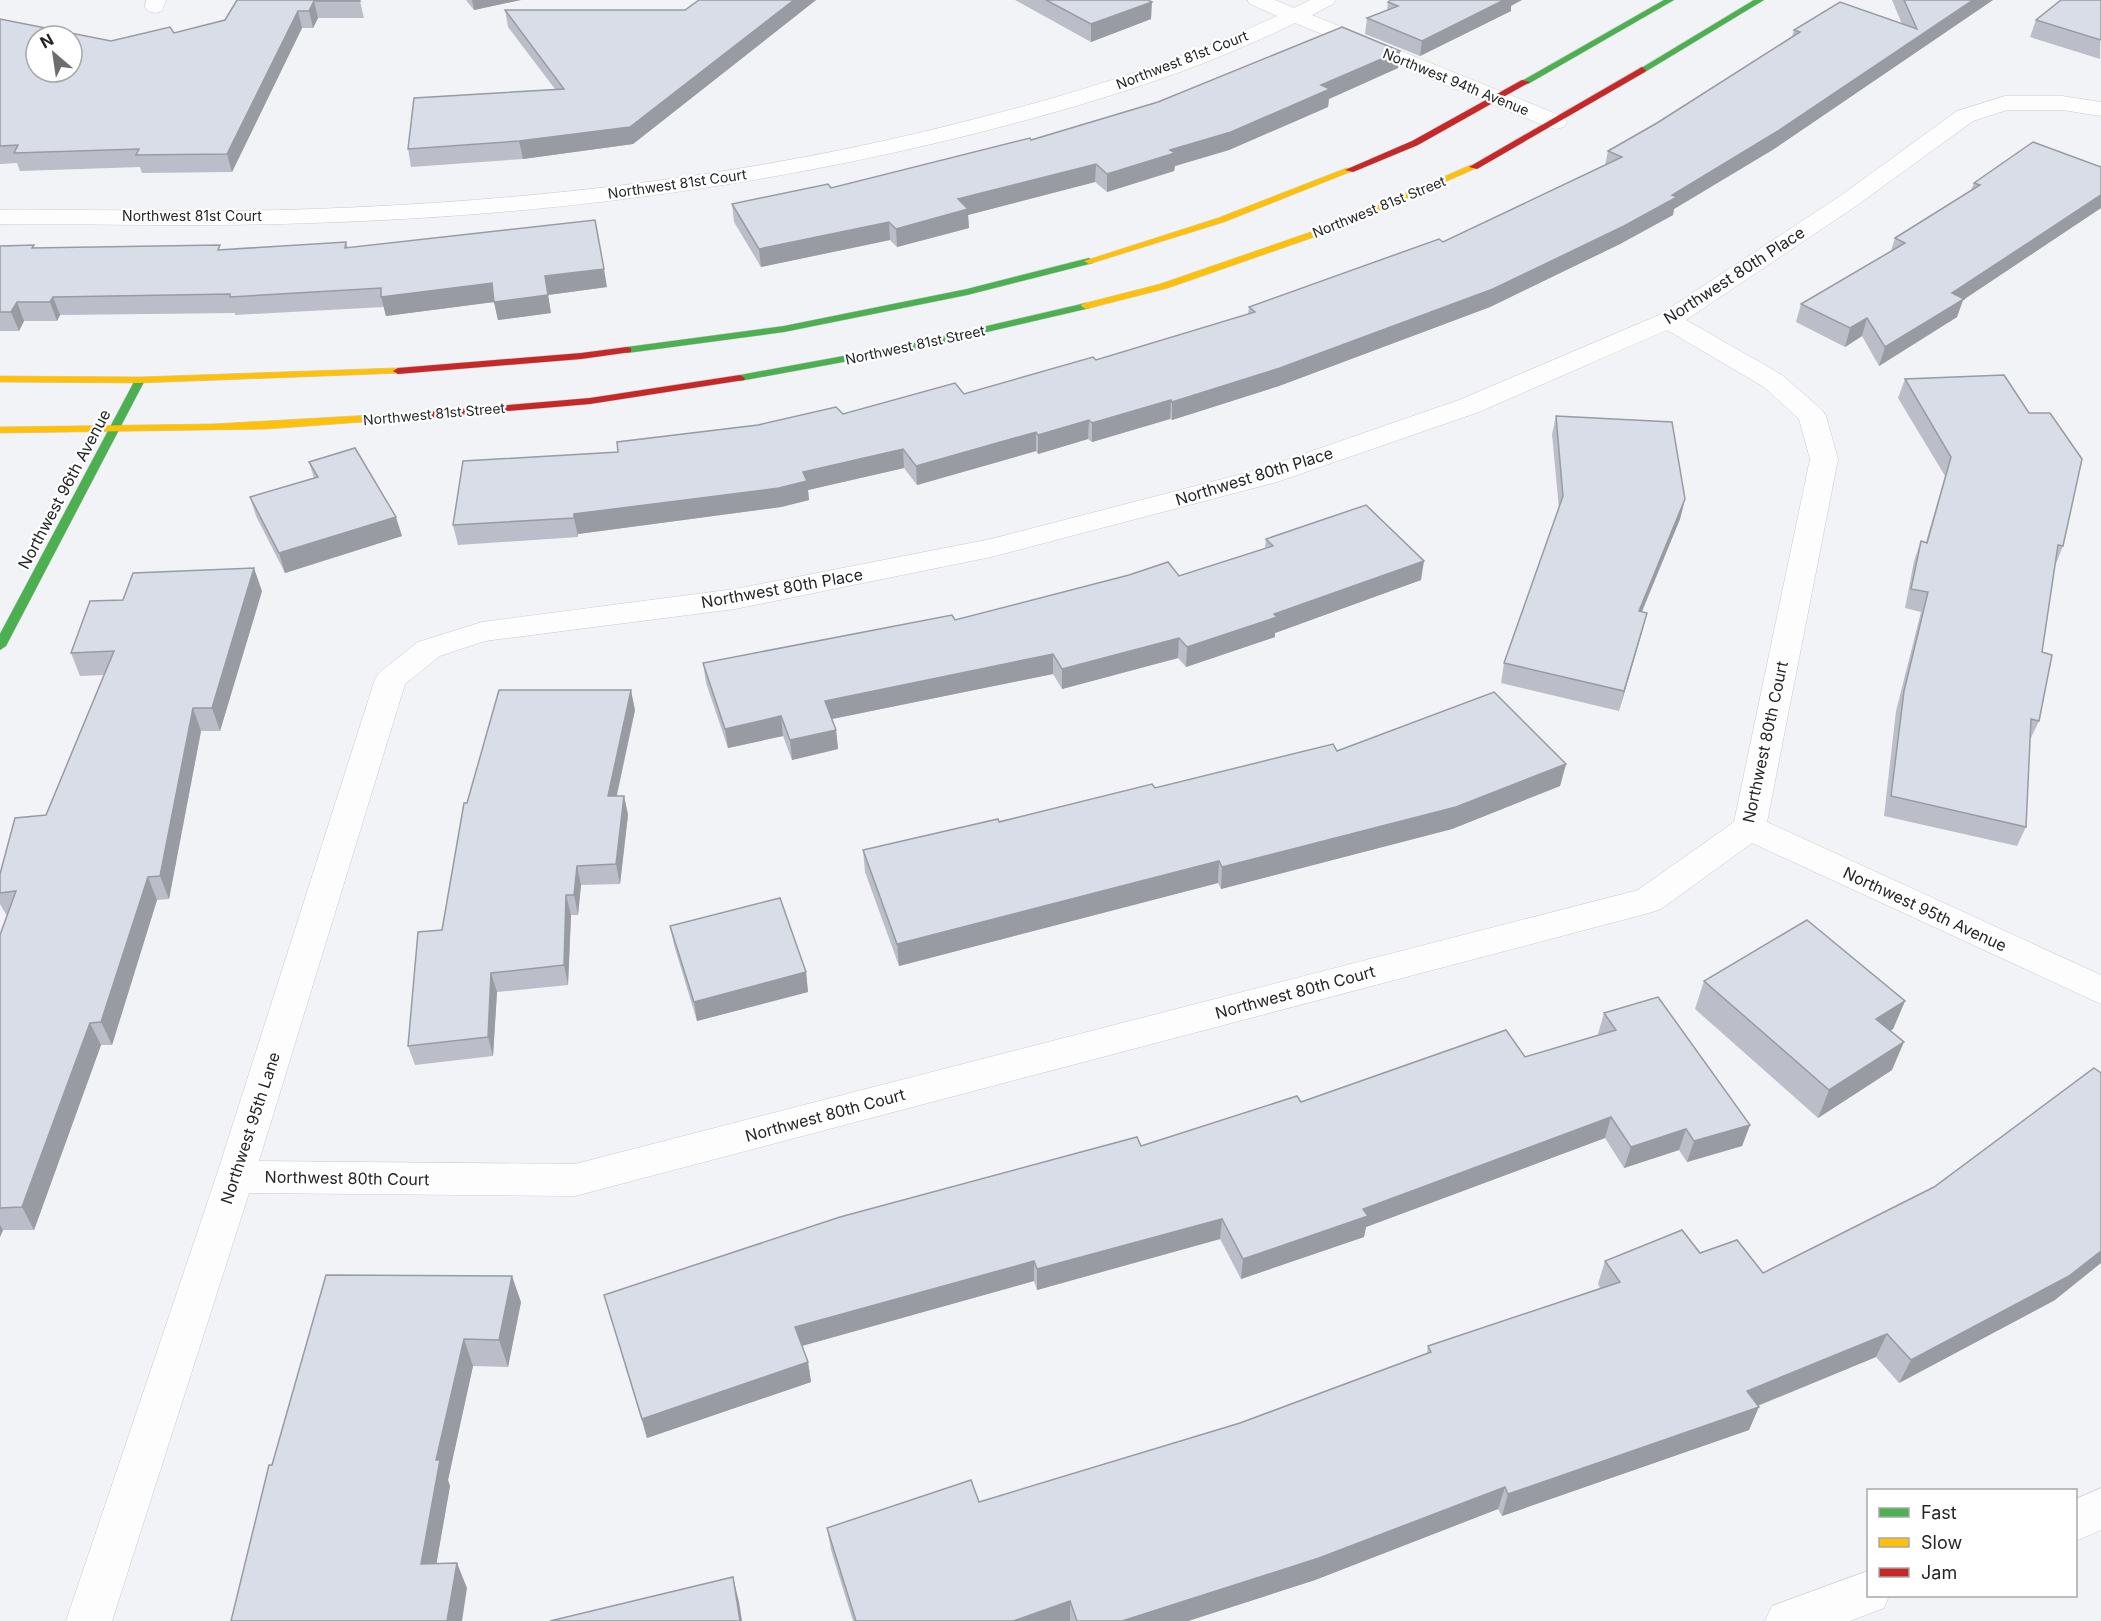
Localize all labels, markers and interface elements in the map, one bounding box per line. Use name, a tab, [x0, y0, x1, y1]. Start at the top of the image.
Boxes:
north arrow	[24, 24, 84, 84]
street label: Northwest 81st Court	[1114, 26, 1251, 93]
text: N	[37, 29, 57, 53]
street label: Northwest 94th Avenue	[1381, 44, 1532, 119]
street label: Northwest 81st Court	[607, 165, 748, 202]
street label: Northwest 81st Street	[1310, 172, 1448, 241]
street label: Northwest 81st Court	[122, 207, 262, 224]
street label: Northwest 80th Place	[1660, 222, 1808, 328]
street label: Northwest 81st Street	[844, 321, 987, 368]
street label: Northwest 81st Street	[362, 399, 506, 428]
street label: Northwest 96th Avenue	[13, 406, 115, 572]
street label: Northwest 80th Place	[1173, 442, 1335, 510]
street label: Northwest 80th Place	[700, 564, 864, 612]
street label: Northwest 80th Court	[1738, 659, 1792, 825]
street label: Northwest 95th Avenue	[1840, 862, 2010, 956]
street label: Northwest 80th Court	[1213, 961, 1377, 1023]
street label: Northwest 95th Lane	[216, 1049, 284, 1207]
street label: Northwest 80th Court	[743, 1084, 907, 1146]
street label: Northwest 80th Court	[265, 1167, 429, 1189]
legend	[1867, 1489, 2077, 1597]
text: Fast	[1921, 1502, 1957, 1523]
text: Slow	[1921, 1532, 1962, 1553]
text: Jam	[1921, 1562, 1957, 1583]

